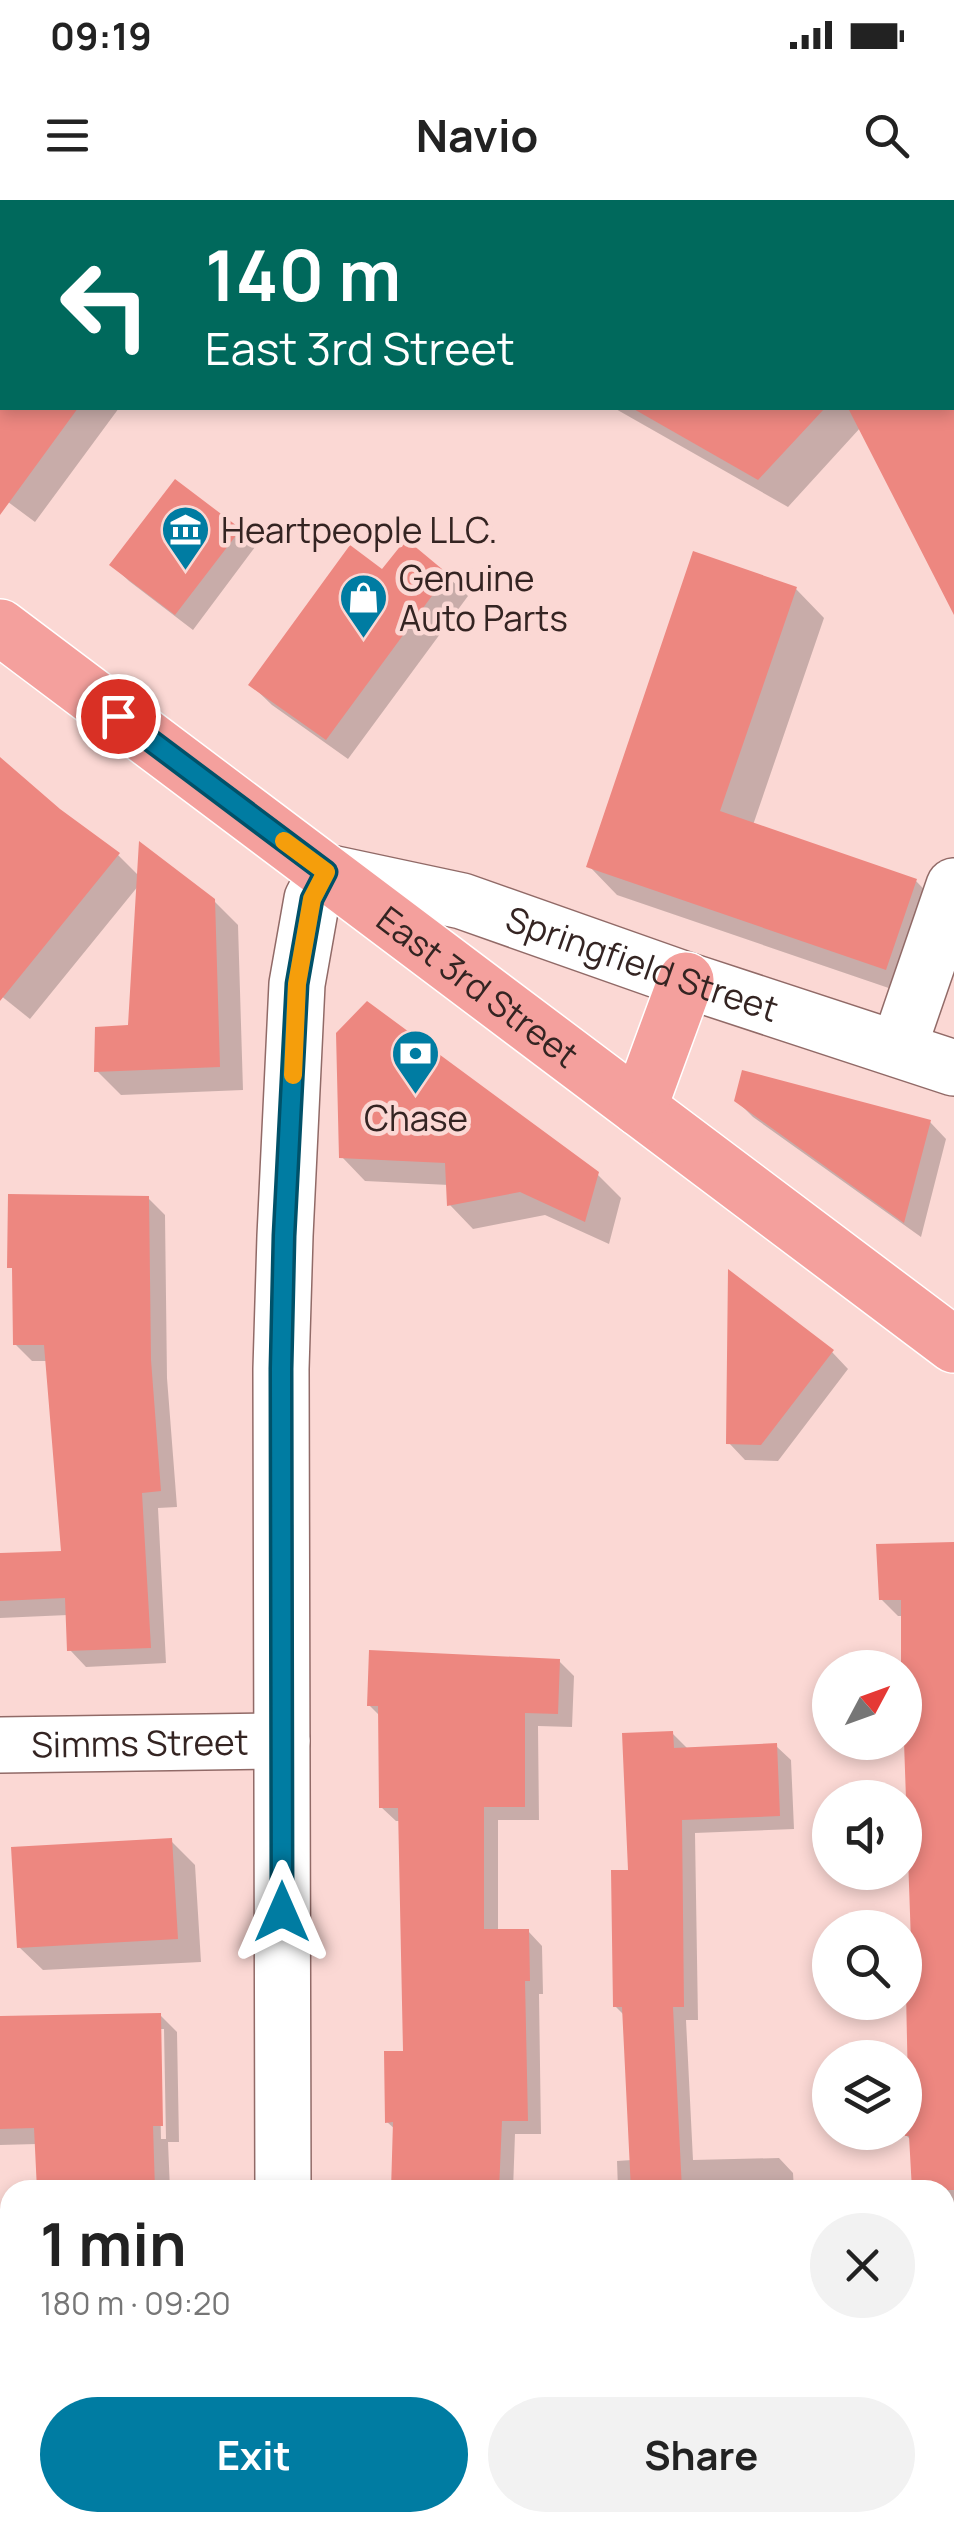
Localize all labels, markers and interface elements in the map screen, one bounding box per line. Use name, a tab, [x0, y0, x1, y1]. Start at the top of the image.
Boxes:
text: 09:19	[50, 9, 152, 61]
text: Navio	[416, 104, 538, 166]
icon: menu	[40, 108, 95, 163]
icon: search	[859, 108, 914, 163]
text: 140 m	[205, 226, 401, 322]
icon: left	[40, 240, 170, 370]
text: East 3rd Street	[205, 317, 515, 379]
museum icon: Heartpeople LLC.	[160, 504, 212, 572]
place label: Heartpeople LLC.	[221, 506, 497, 554]
place label: Genuine Auto Parts	[399, 554, 568, 642]
shop icon: Genuine Auto Parts	[338, 572, 390, 640]
pin	[76, 674, 161, 759]
icon: arrive	[91, 689, 146, 744]
street label: Springfield Street	[500, 894, 785, 1033]
street label: East 3rd Street	[367, 895, 589, 1078]
bank icon: Chase	[390, 1028, 442, 1096]
place label: Chase	[364, 1094, 468, 1142]
north arrow	[812, 1650, 922, 1760]
map controls	[812, 1650, 922, 2150]
street label: Simms Street	[31, 1717, 249, 1769]
button: sound	[812, 1780, 922, 1890]
position arrow	[230, 1860, 334, 1964]
button: search	[812, 1910, 922, 2020]
button: layers	[812, 2040, 922, 2150]
text: 1 min	[40, 2202, 187, 2284]
button: close	[810, 2213, 915, 2318]
text: 180 m · 09:20	[40, 2281, 231, 2325]
button: Exit	[40, 2397, 468, 2512]
button: Share	[488, 2397, 915, 2512]

